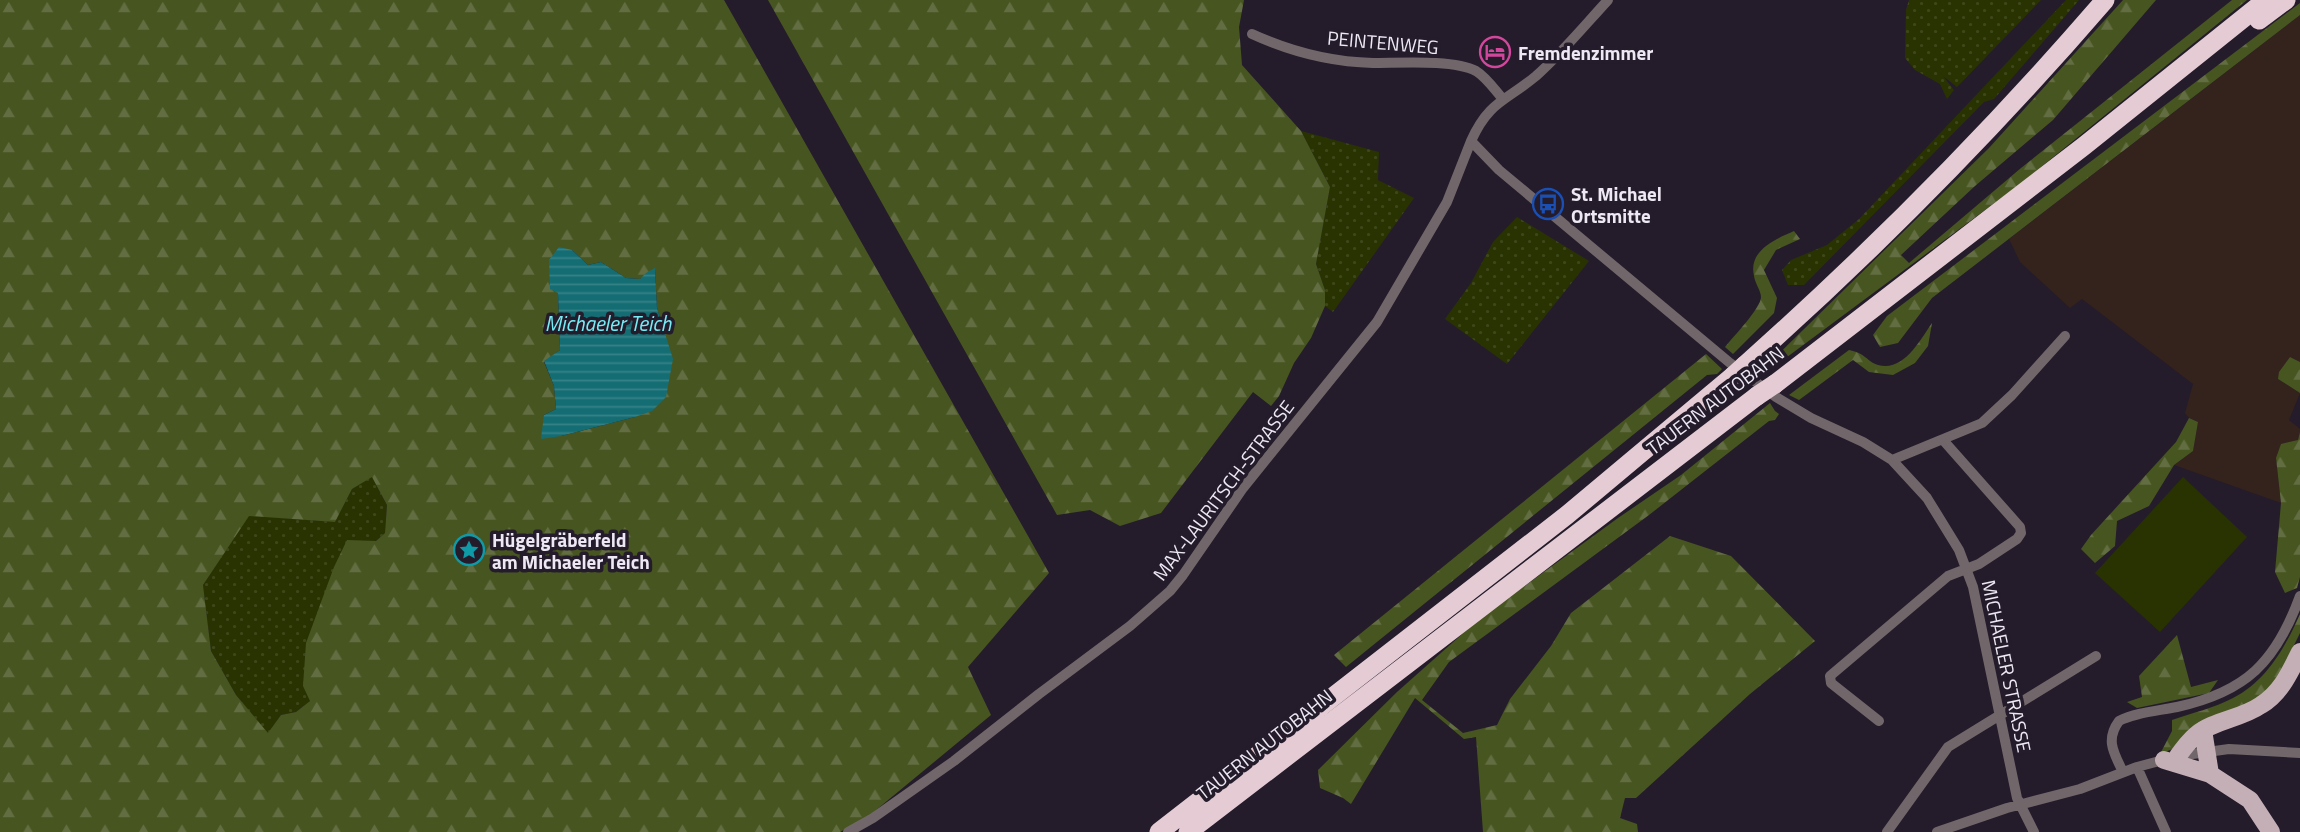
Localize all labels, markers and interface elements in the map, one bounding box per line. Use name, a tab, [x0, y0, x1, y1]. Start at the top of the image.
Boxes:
street label: PEINTENWEG	[1326, 23, 1440, 61]
hotel icon: Fremdenzimmer	[1478, 35, 1512, 69]
place label: Fremdenzimmer	[1518, 38, 1653, 67]
place label: St. Michael Ortsmitte	[1571, 179, 1662, 230]
bus stop icon: St. Michael Ortsmitte	[1531, 187, 1565, 221]
water label: Michaeler Teich	[545, 307, 672, 339]
street label: TAUERN AUTOBAHN	[1640, 339, 1790, 461]
street label: MAX-LAURITSCH-STRASSE	[1145, 393, 1301, 587]
place label: Hügelgräberfeld am Michaeler Teich	[492, 525, 650, 576]
place icon: Hügelgräberfeld am Michaeler Teich	[452, 533, 486, 567]
street label: MICHAELER STRASSE	[1975, 577, 2039, 755]
street label: TAUERN AUTOBAHN	[1190, 682, 1338, 806]

